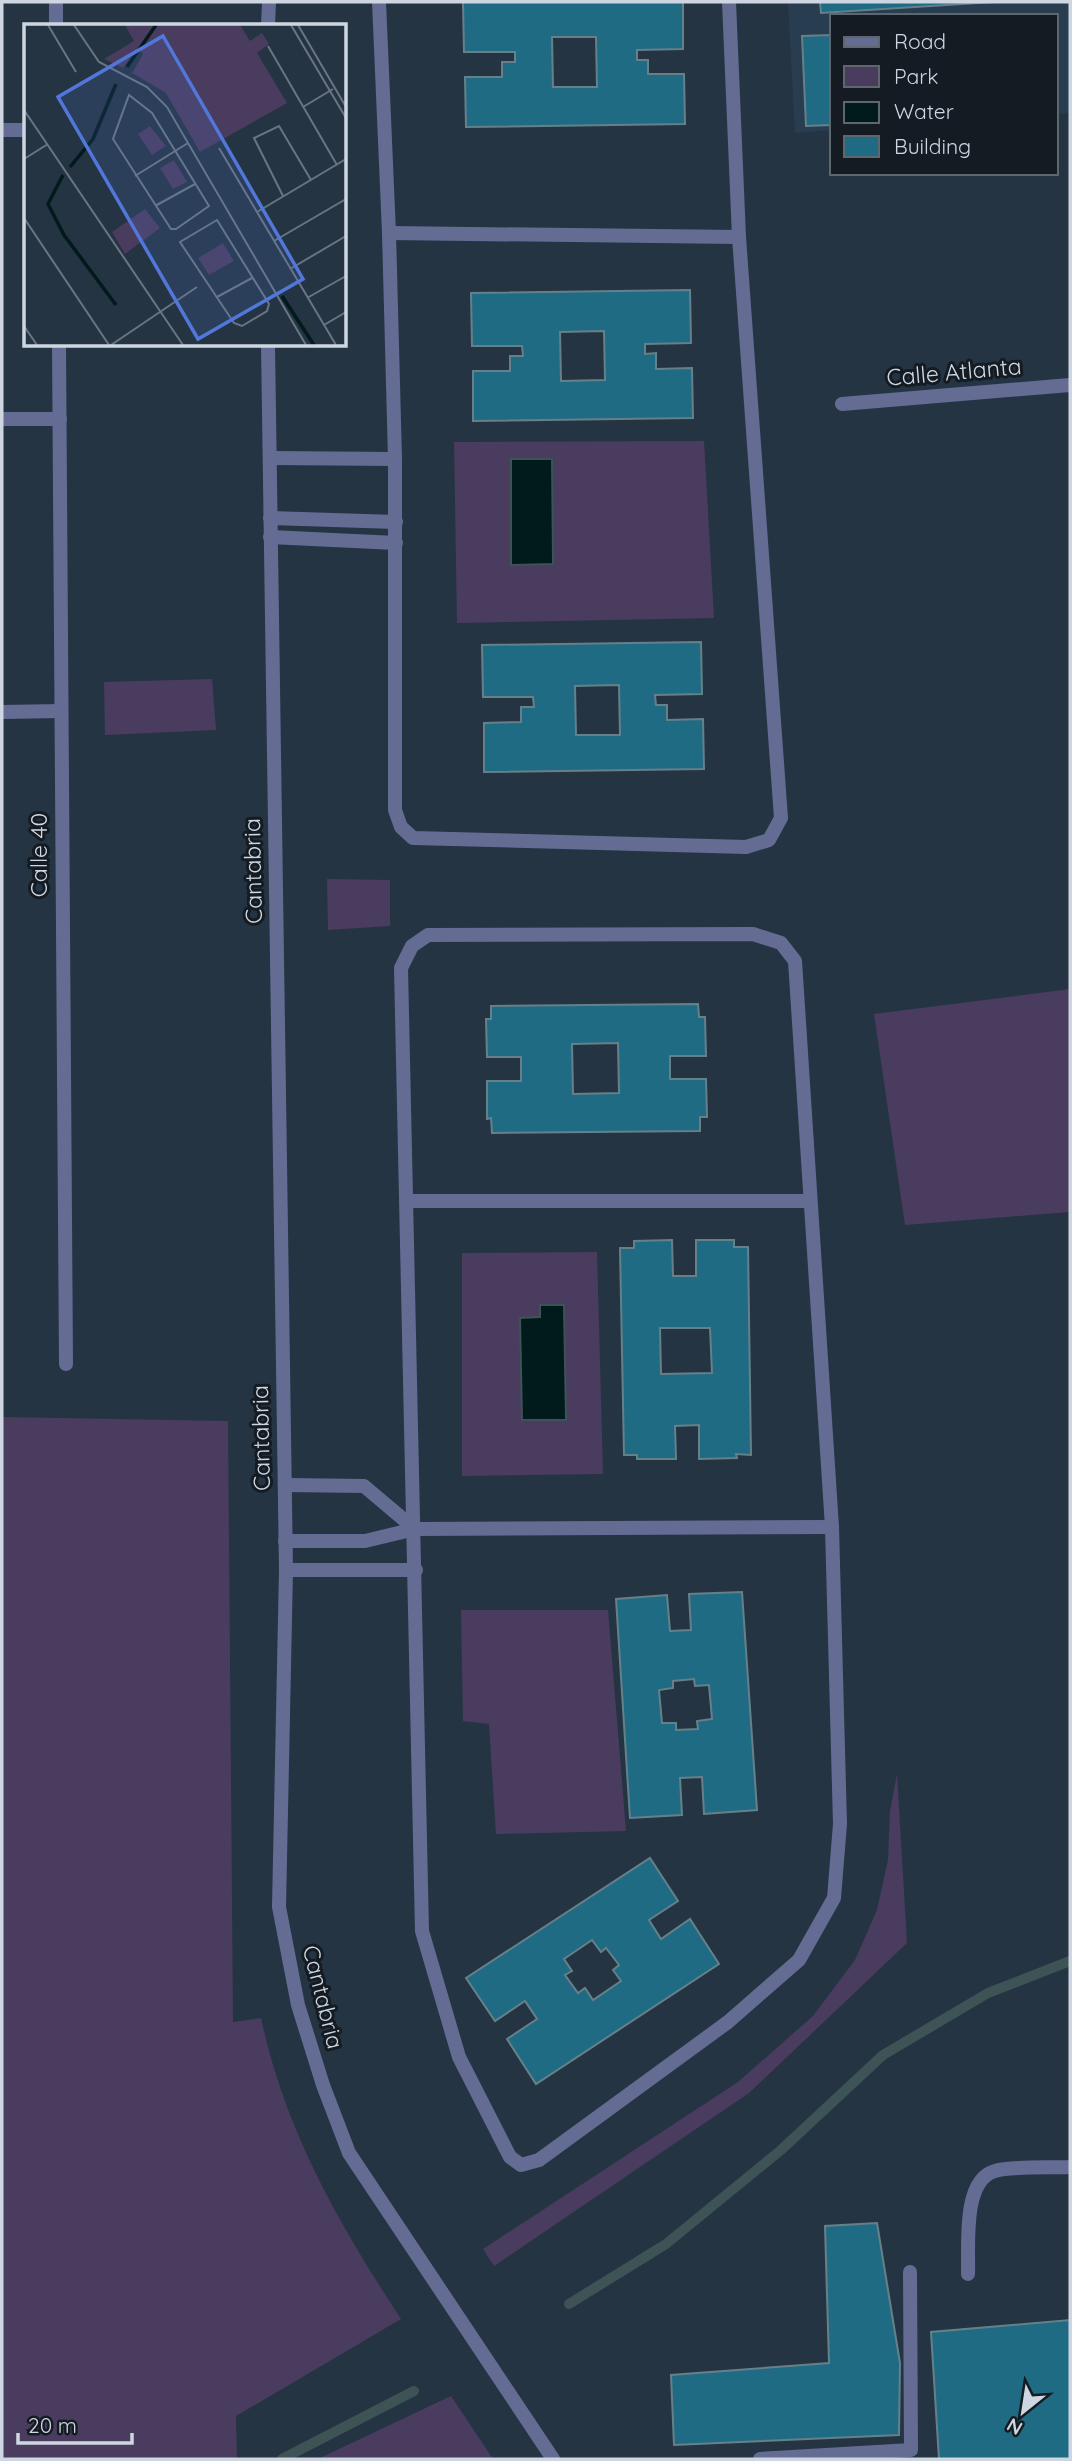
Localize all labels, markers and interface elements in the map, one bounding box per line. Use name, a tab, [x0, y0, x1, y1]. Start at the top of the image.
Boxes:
legend	[830, 14, 1058, 175]
inset map	[24, 24, 346, 346]
text: Road	[894, 28, 946, 54]
text: Park	[894, 63, 938, 89]
text: Water	[894, 98, 954, 124]
text: Building	[894, 133, 971, 159]
street label: Calle Atlanta	[885, 351, 1023, 392]
street label: Calle 40	[24, 813, 53, 897]
street label: Cantabria	[237, 818, 268, 924]
street label: Cantabria	[245, 1385, 276, 1491]
street label: Cantabria	[297, 1942, 350, 2052]
north arrow	[988, 2377, 1058, 2447]
scale bar	[18, 2402, 131, 2446]
text: 20 m	[28, 2412, 77, 2438]
text: N	[1002, 2413, 1027, 2441]

